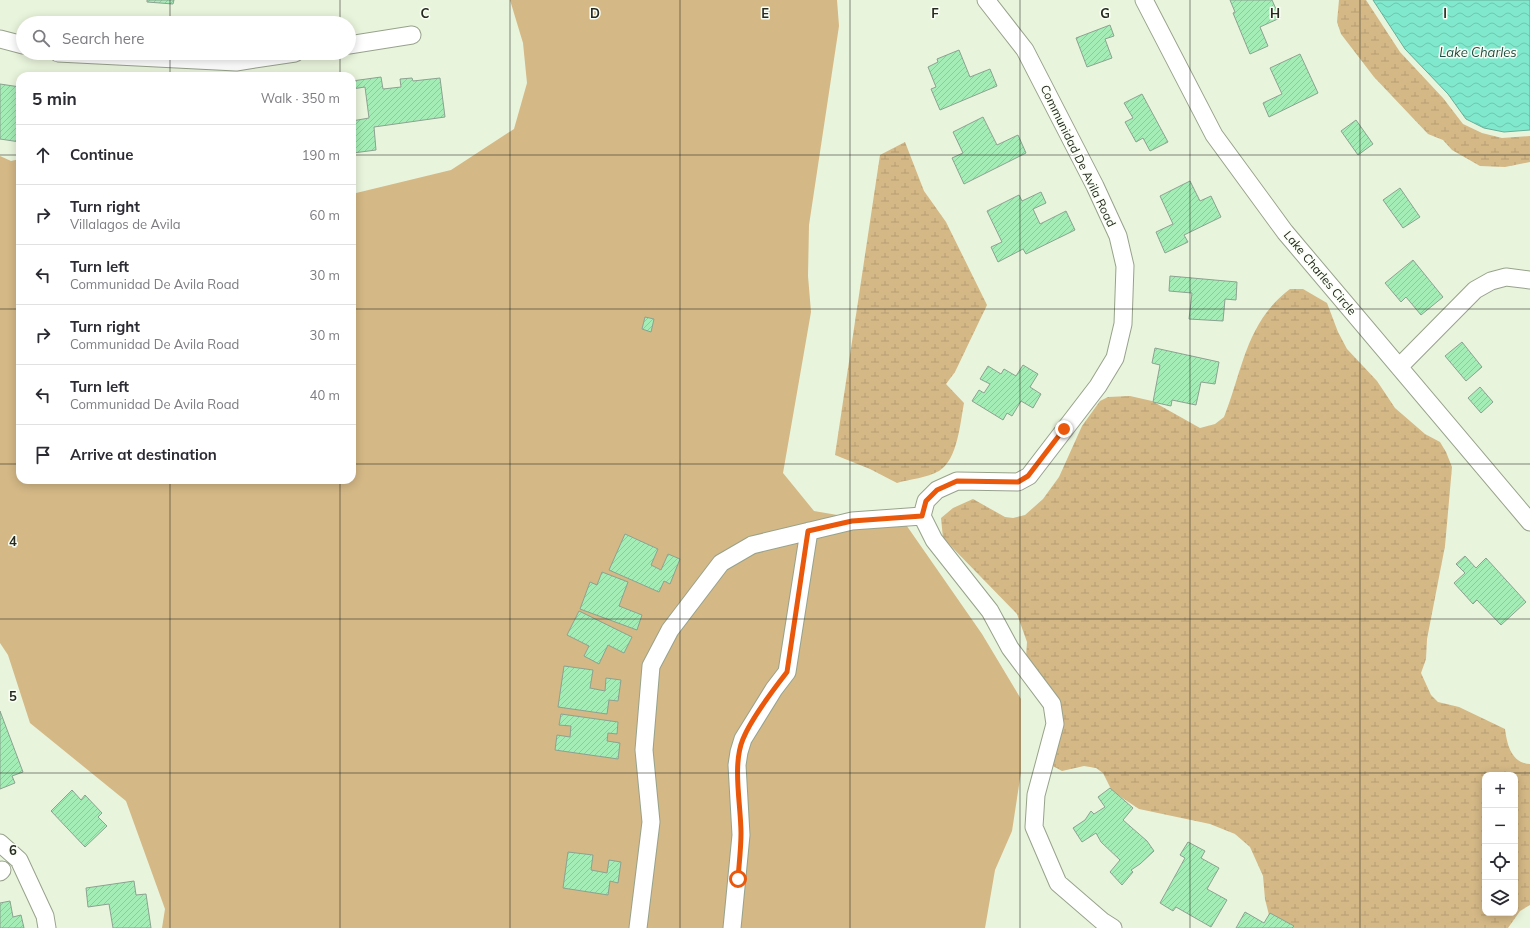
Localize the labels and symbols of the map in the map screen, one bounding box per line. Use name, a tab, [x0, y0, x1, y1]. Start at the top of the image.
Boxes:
text: C	[421, 5, 430, 21]
text: D	[590, 5, 600, 21]
text: E	[761, 5, 769, 21]
text: F	[931, 5, 939, 21]
text: G	[1100, 5, 1110, 21]
text: H	[1270, 5, 1280, 21]
text: I	[1443, 5, 1447, 21]
water label: Lake Charles	[1439, 44, 1517, 60]
street label: Communidad De Avila Road	[1037, 82, 1119, 229]
street label: Lake Charles Circle	[1281, 227, 1360, 318]
route end	[1055, 420, 1073, 438]
text: 4	[9, 533, 17, 549]
text: 5	[9, 688, 17, 704]
text: 6	[9, 842, 17, 858]
route start	[729, 870, 747, 888]

